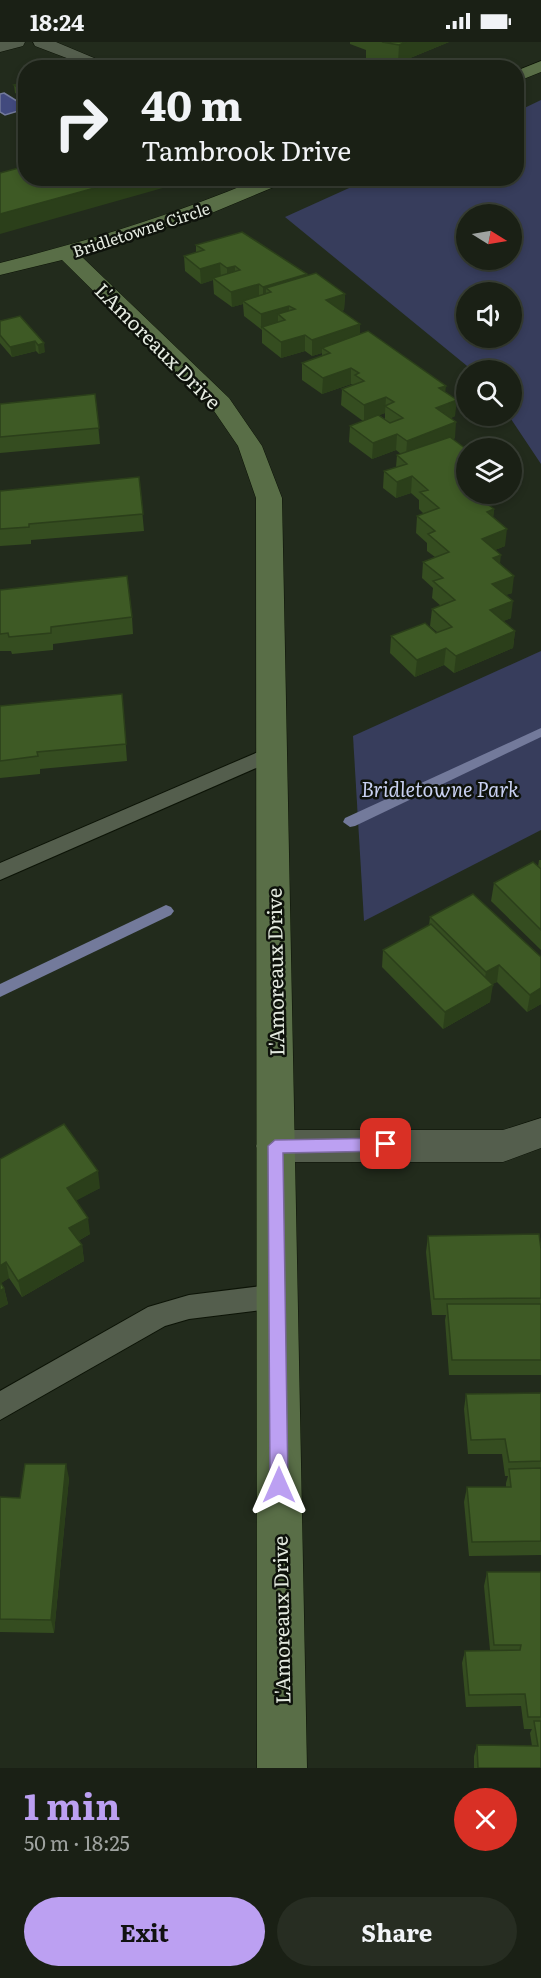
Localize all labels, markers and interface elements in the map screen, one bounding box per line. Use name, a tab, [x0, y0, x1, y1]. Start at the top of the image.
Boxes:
text: 18:24	[30, 5, 84, 38]
text: 40 m	[141, 72, 242, 134]
icon: right	[42, 84, 120, 162]
text: Tambrook Drive	[141, 129, 351, 169]
street label: Bridletowne Circle	[69, 195, 213, 263]
north arrow	[456, 204, 522, 270]
map controls	[456, 204, 522, 504]
street label: L'Amoreaux Drive	[89, 275, 229, 415]
button: sound	[456, 282, 522, 348]
button: search	[456, 360, 522, 426]
button: layers	[456, 438, 522, 504]
park label: Bridletowne Park	[361, 773, 519, 803]
street label: L'Amoreaux Drive	[258, 888, 290, 1056]
pin	[360, 1118, 411, 1169]
icon: arrive	[369, 1127, 402, 1160]
position arrow	[247, 1453, 311, 1517]
street label: L'Amoreaux Drive	[264, 1536, 296, 1704]
text: 1 min	[24, 1778, 120, 1831]
button: close	[454, 1788, 517, 1851]
text: 50 m · 18:25	[24, 1827, 130, 1857]
button: Exit	[24, 1897, 265, 1966]
button: Share	[277, 1897, 517, 1966]

